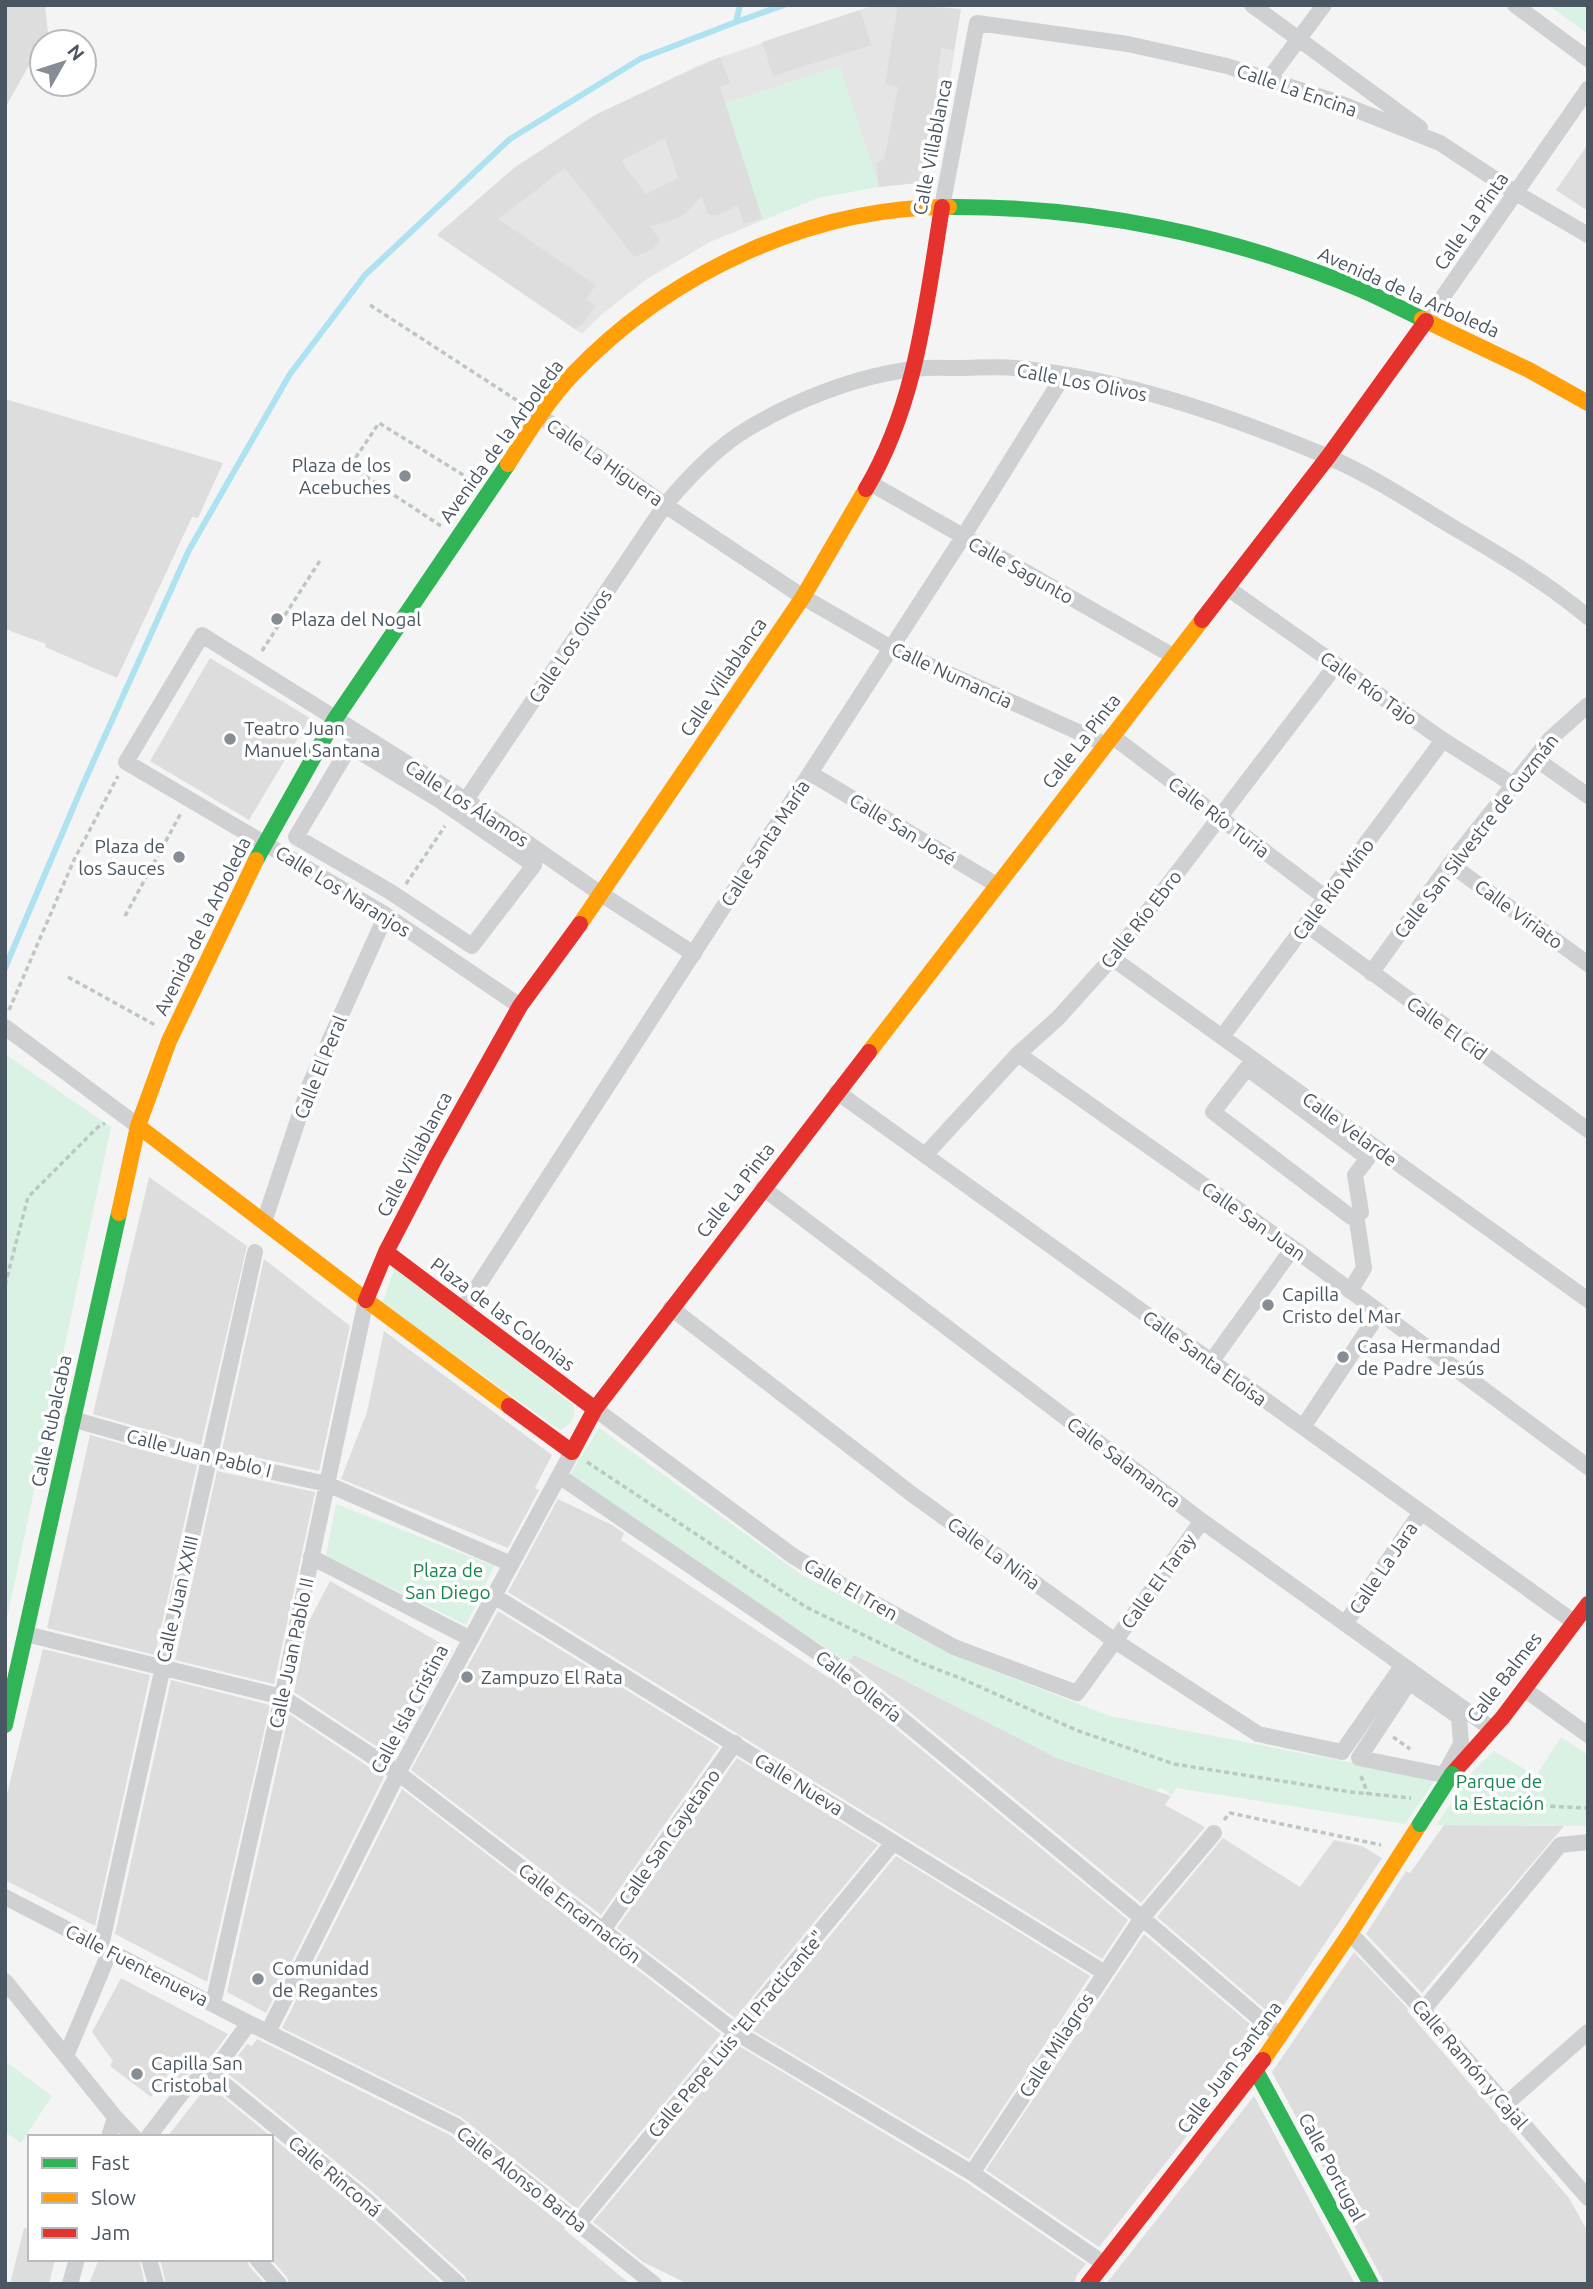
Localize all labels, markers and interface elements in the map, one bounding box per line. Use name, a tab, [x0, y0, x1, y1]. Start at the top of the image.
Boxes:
north arrow	[28, 28, 98, 98]
text: N	[63, 40, 89, 65]
street label: Calle La Encina	[1234, 59, 1360, 121]
street label: Calle Villablanca	[908, 77, 956, 217]
street label: Calle La Pinta	[1429, 168, 1513, 274]
street label: Avenida de la Arboleda	[1315, 242, 1503, 342]
street label: Avenida de la Arboleda	[435, 355, 567, 527]
street label: Calle Los Olivos	[1015, 359, 1149, 405]
street label: Calle La Higuera	[543, 414, 667, 510]
place label: Plaza de los Acebuches	[292, 454, 391, 498]
marker: Plaza de los Acebuches	[397, 468, 413, 484]
street label: Calle Sagunto	[964, 532, 1078, 608]
street label: Calle Los Olivos	[524, 585, 616, 707]
place label: Plaza del Nogal	[291, 608, 421, 630]
marker: Plaza del Nogal	[269, 611, 285, 627]
street label: Calle Villablanca	[675, 613, 771, 741]
street label: Calle Numancia	[888, 637, 1016, 713]
street label: Calle Río Tajo	[1316, 646, 1422, 730]
street label: Calle La Pinta	[1037, 689, 1125, 793]
place label: Teatro Juan Manuel Santana	[244, 717, 380, 761]
street label: Calle San Silvestre de Guzmán	[1389, 729, 1563, 943]
marker: Teatro Juan Manuel Santana	[222, 731, 238, 747]
street label: Calle Los Álamos	[401, 755, 533, 851]
street label: Calle Río Turia	[1164, 772, 1274, 862]
street label: Calle Santa María	[716, 776, 814, 910]
street label: Calle San José	[846, 789, 960, 869]
street label: Avenida de la Arboleda	[149, 833, 255, 1019]
street label: Calle Río Miño	[1288, 834, 1378, 944]
place label: Plaza de los Sauces	[78, 835, 165, 879]
street label: Calle Los Naranjos	[272, 841, 414, 941]
marker: Plaza de los Sauces	[171, 849, 187, 865]
street label: Calle Río Ebro	[1096, 866, 1186, 972]
street label: Calle Viriato	[1471, 875, 1567, 953]
street label: Calle El Cid	[1403, 992, 1491, 1064]
street label: Calle El Peral	[289, 1012, 351, 1122]
street label: Calle Velarde	[1298, 1087, 1402, 1171]
street label: Calle Villablanca	[372, 1088, 456, 1220]
street label: Calle La Pinta	[691, 1138, 779, 1242]
street label: Calle San Juan	[1198, 1177, 1310, 1265]
street label: Plaza de las Colonias	[427, 1253, 579, 1375]
place label: Capilla Cristo del Mar	[1282, 1283, 1401, 1327]
marker: Capilla Cristo del Mar	[1260, 1297, 1276, 1313]
street label: Calle Santa Eloisa	[1139, 1306, 1271, 1410]
place label: Casa Hermandad de Padre Jesús	[1357, 1335, 1501, 1379]
marker: Casa Hermandad de Padre Jesús	[1335, 1349, 1351, 1365]
street label: Calle Rubalcaba	[26, 1353, 76, 1489]
street label: Calle Salamanca	[1063, 1412, 1185, 1512]
street label: Calle Juan Pablo I	[124, 1424, 274, 1482]
street label: Calle La Niña	[944, 1512, 1044, 1594]
street label: Calle La Jara	[1344, 1518, 1422, 1618]
street label: Calle El Taray	[1116, 1529, 1200, 1633]
street label: Calle Juan XXIII	[152, 1533, 202, 1665]
street label: Calle El Tren	[800, 1553, 902, 1625]
park label: Plaza de San Diego	[405, 1559, 491, 1603]
street label: Calle Juan Pablo II	[264, 1576, 318, 1730]
street label: Calle Balmes	[1462, 1628, 1546, 1726]
street label: Calle Isla Cristina	[366, 1641, 452, 1777]
street label: Calle Ollería	[812, 1646, 906, 1726]
place label: Zampuzo El Rata	[481, 1666, 623, 1688]
marker: Zampuzo El Rata	[459, 1669, 475, 1685]
street label: Calle Nueva	[751, 1748, 847, 1820]
street label: Calle San Cayetano	[614, 1765, 724, 1909]
park label: Parque de la Estación	[1454, 1770, 1544, 1814]
street label: Calle Encarnación	[514, 1858, 646, 1968]
street label: Calle Fuentenueva	[62, 1920, 212, 2010]
street label: Calle Pepe Luis "El Practicante"	[643, 1926, 829, 2142]
place label: Comunidad de Regantes	[272, 1957, 378, 2001]
marker: Comunidad de Regantes	[250, 1971, 266, 1987]
street label: Calle Milagros	[1014, 1989, 1098, 2101]
street label: Calle Ramón y Cajal	[1408, 1995, 1532, 2133]
street label: Calle Juan Santana	[1172, 1997, 1286, 2137]
place label: Capilla San Cristobal	[151, 2052, 243, 2096]
marker: Capilla San Cristobal	[129, 2066, 145, 2082]
street label: Calle Portugal	[1294, 2109, 1370, 2225]
street label: Calle Alonso Barba	[453, 2121, 591, 2237]
street label: Calle Rinconá	[284, 2131, 386, 2221]
legend	[28, 2135, 273, 2261]
text: Fast	[91, 2150, 129, 2174]
text: Slow	[91, 2185, 136, 2209]
text: Jam	[91, 2220, 130, 2244]

